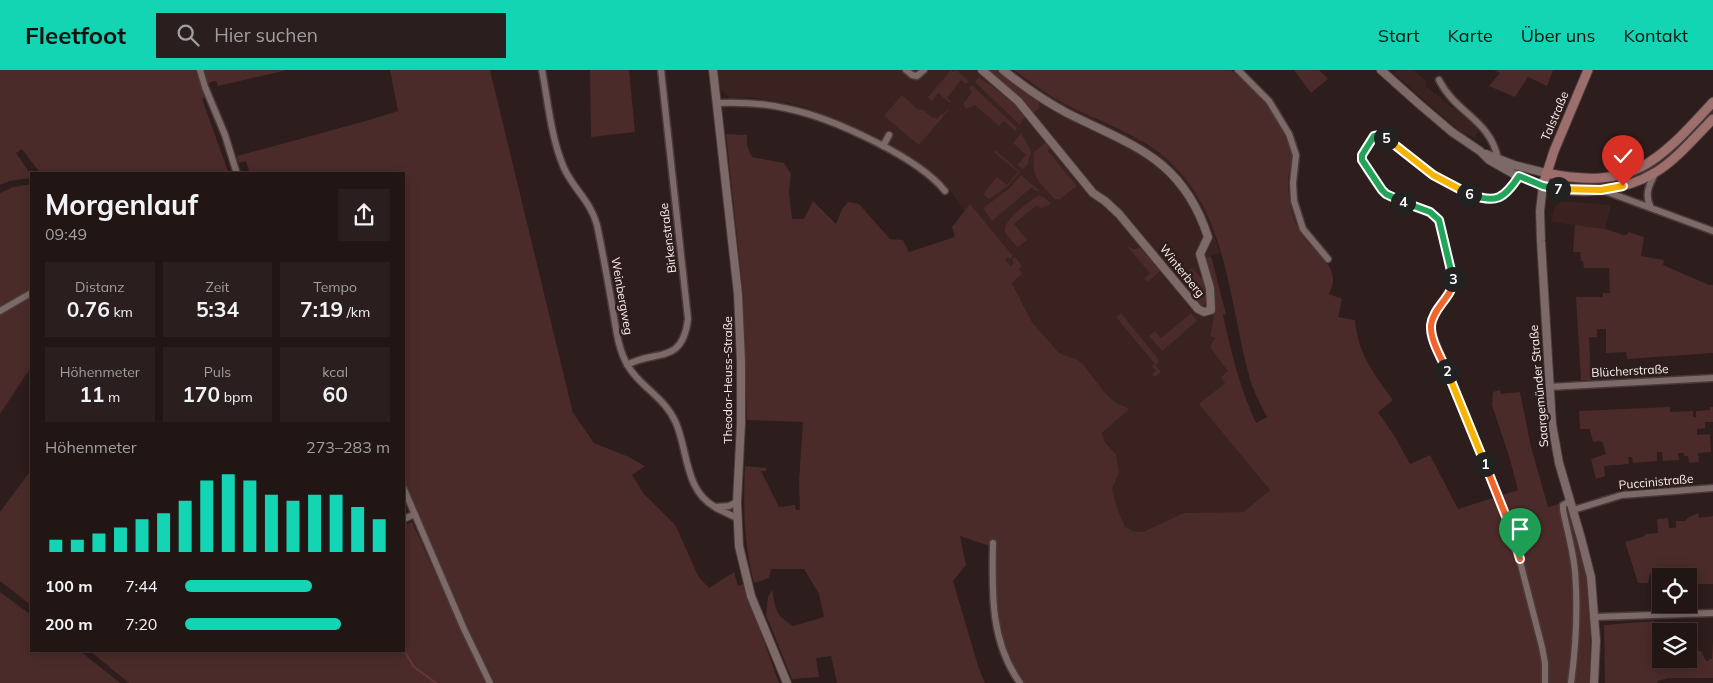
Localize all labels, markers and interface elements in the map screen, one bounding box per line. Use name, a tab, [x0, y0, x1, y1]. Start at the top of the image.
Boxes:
search box	[156, 13, 506, 58]
text: Fleetfoot	[25, 20, 126, 50]
icon: search	[174, 21, 202, 49]
text: Hier suchen	[214, 23, 318, 47]
text: Start	[1378, 24, 1419, 47]
text: Karte	[1447, 24, 1493, 47]
text: Über uns	[1521, 24, 1596, 47]
text: Kontakt	[1624, 24, 1688, 47]
street label: Talstraße	[1537, 89, 1572, 143]
pin: 5	[1374, 126, 1398, 150]
text: 5	[1382, 129, 1391, 147]
pin	[1602, 135, 1644, 186]
icon: check	[1609, 142, 1637, 170]
pin: 7	[1546, 176, 1570, 202]
text: 7	[1554, 180, 1563, 198]
pin: 6	[1456, 182, 1482, 206]
text: 6	[1465, 185, 1474, 203]
text: Morgenlauf	[45, 187, 198, 222]
button: share	[338, 189, 390, 241]
pin: 4	[1390, 190, 1416, 214]
text: 4	[1399, 193, 1408, 211]
street label: Birkenstraße	[656, 202, 679, 274]
text: 09:49	[45, 224, 87, 244]
street label: Winterberg	[1157, 241, 1208, 300]
street label: Weinbergweg	[608, 256, 637, 336]
pin: 3	[1440, 266, 1466, 292]
text: 3	[1449, 270, 1458, 288]
text: Distanz	[75, 278, 125, 296]
text: Zeit	[206, 278, 229, 296]
text: Tempo	[313, 278, 357, 296]
text: 0.76	[67, 296, 110, 322]
text: 5:34	[196, 296, 239, 322]
text: 7:19	[300, 296, 343, 322]
text: km	[110, 303, 133, 321]
text: /km	[343, 303, 370, 321]
street label: Theodor-Heuss-Straße	[720, 316, 735, 444]
street label: Saargemünder Straße	[1526, 324, 1551, 448]
pin: 2	[1434, 358, 1460, 384]
street label: Blücherstraße	[1591, 361, 1669, 380]
text: 2	[1443, 362, 1452, 380]
text: Höhenmeter	[60, 363, 140, 381]
text: Puls	[204, 363, 231, 381]
text: kcal	[322, 363, 348, 381]
text: 11	[79, 381, 104, 407]
text: 170	[182, 381, 220, 407]
text: 60	[323, 381, 348, 407]
text: m	[104, 388, 120, 406]
text: bpm	[220, 388, 253, 406]
text: Höhenmeter	[45, 437, 137, 457]
text: 273–283 m	[306, 437, 390, 457]
pin: 1	[1472, 452, 1498, 476]
text: 1	[1481, 455, 1490, 473]
street label: Puccinistraße	[1618, 471, 1694, 492]
pin	[1499, 508, 1541, 559]
icon: arrive	[1506, 515, 1534, 543]
map controls	[1652, 568, 1697, 668]
button: locate	[1652, 568, 1697, 613]
text: 100 m	[45, 576, 93, 596]
text: 7:44	[125, 576, 157, 596]
text: 200 m	[45, 614, 93, 634]
text: 7:20	[125, 614, 157, 634]
button: layers	[1652, 623, 1697, 668]

